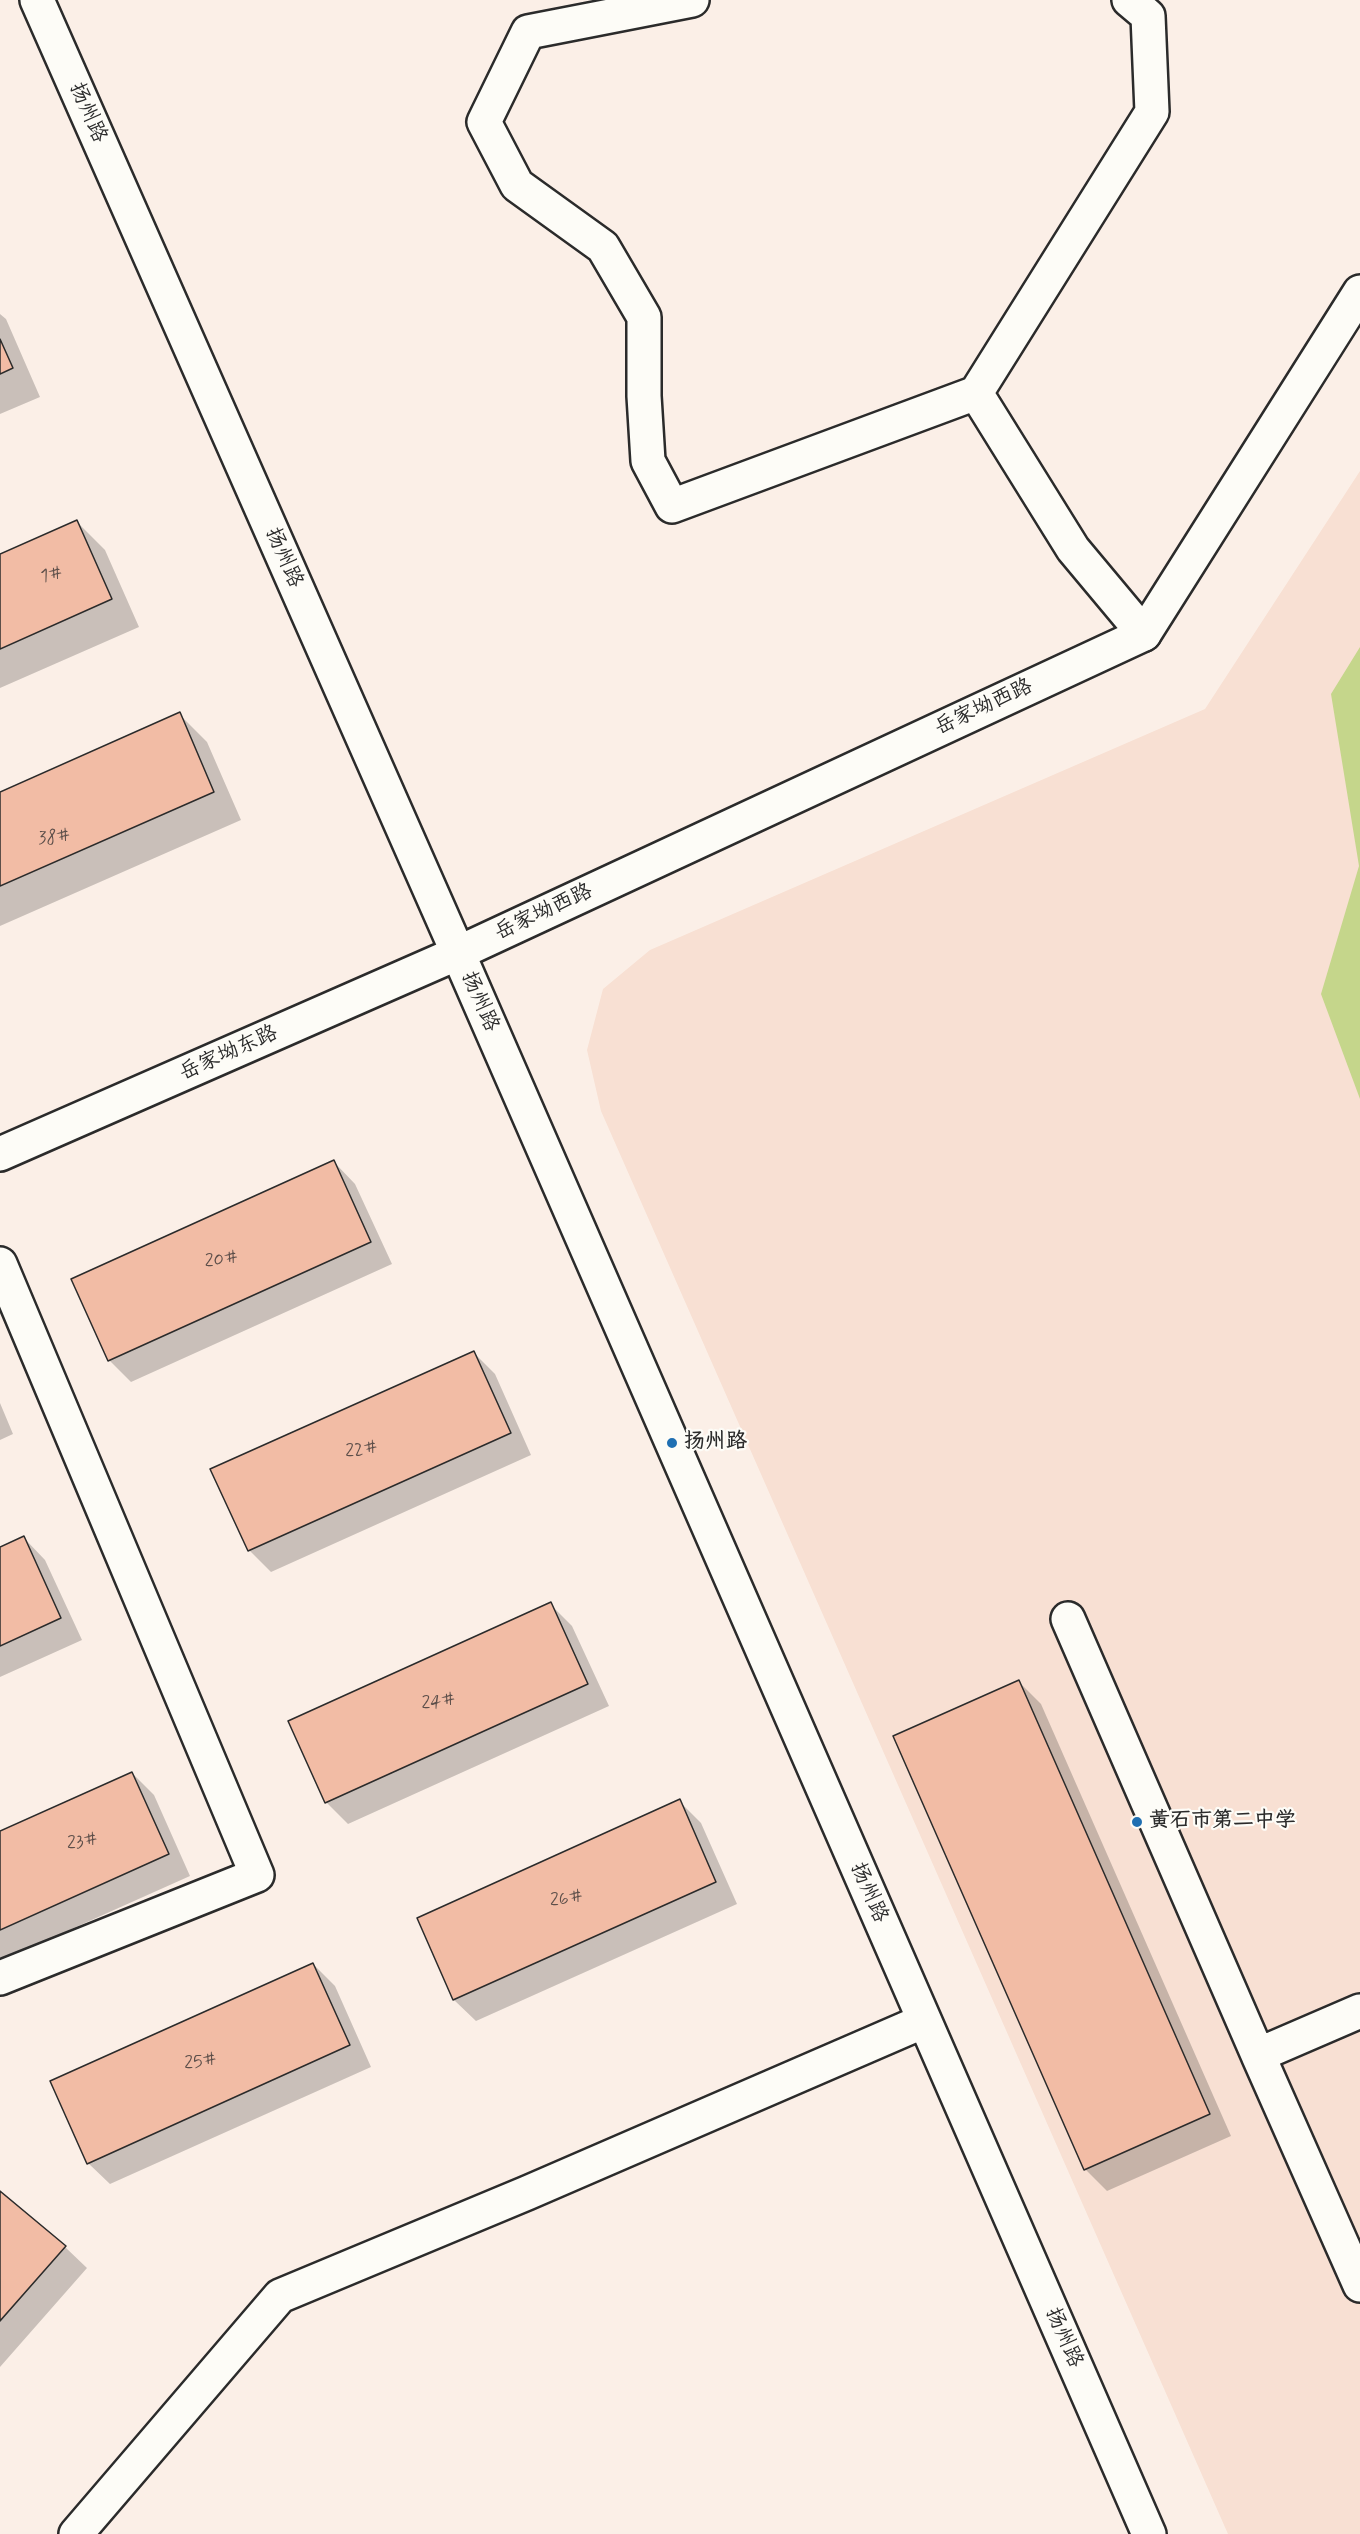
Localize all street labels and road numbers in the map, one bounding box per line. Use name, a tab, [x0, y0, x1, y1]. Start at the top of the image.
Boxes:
street label: 扬州路	[63, 79, 111, 147]
street label: 扬州路	[259, 524, 307, 592]
street label: 岳家坳西路	[931, 674, 1037, 742]
street label: 岳家坳西路	[491, 879, 597, 947]
street label: 扬州路	[455, 968, 503, 1036]
street label: 岳家坳东路	[176, 1021, 282, 1087]
street label: 扬州路	[844, 1859, 892, 1927]
street label: 扬州路	[1039, 2304, 1087, 2372]

